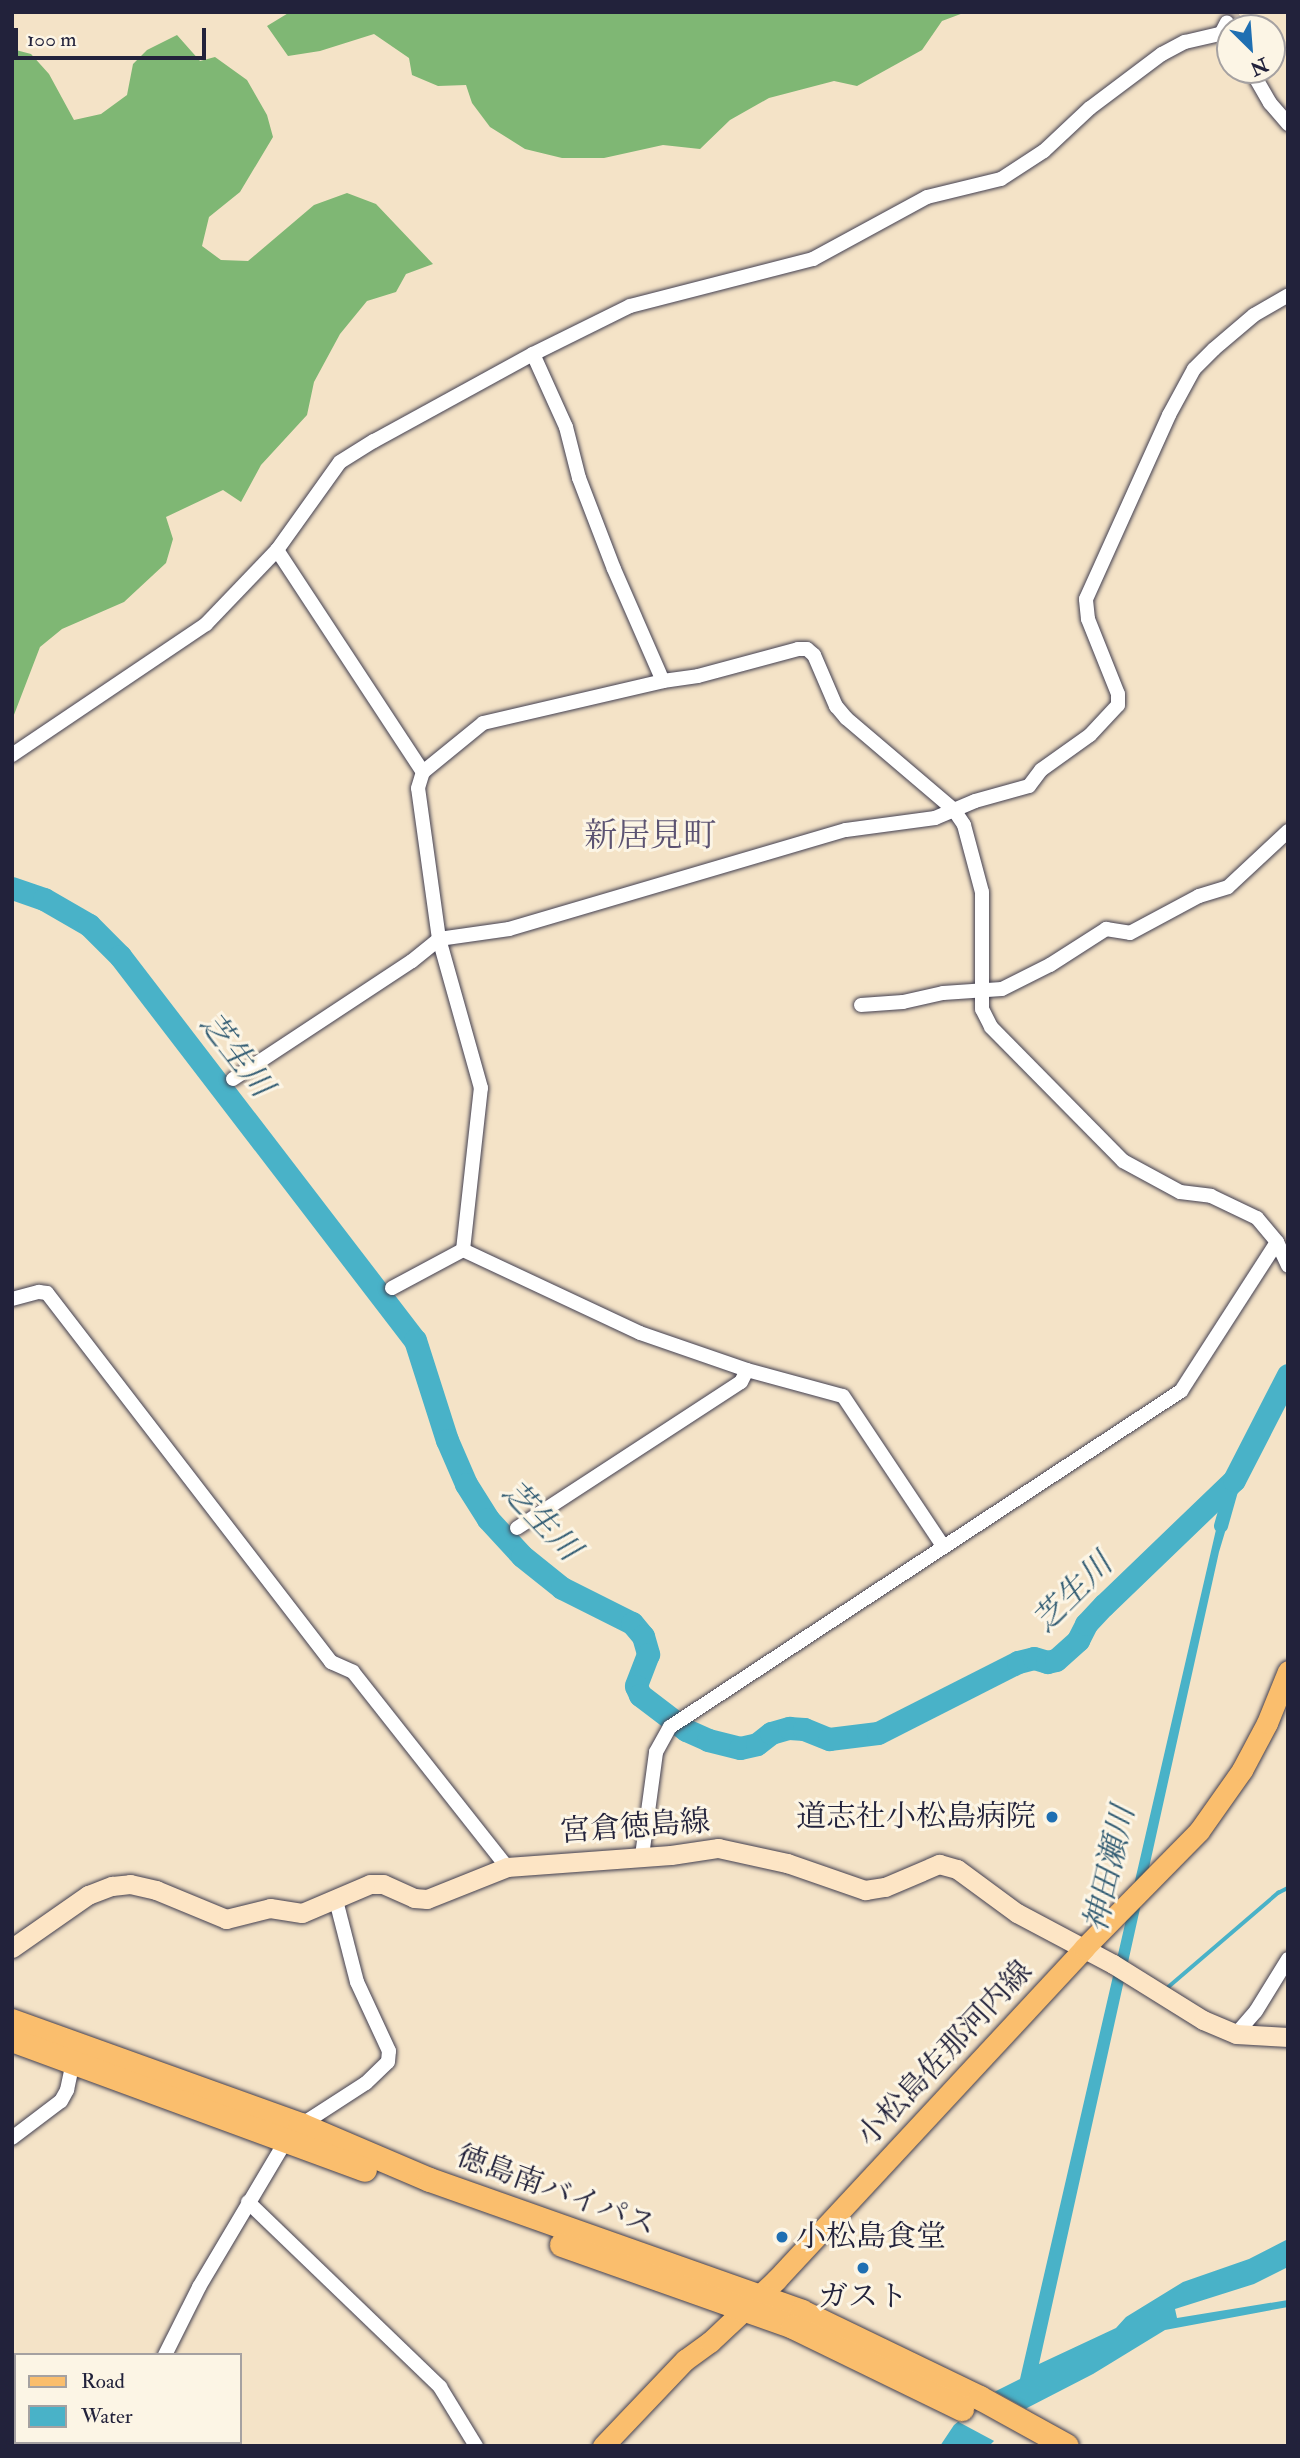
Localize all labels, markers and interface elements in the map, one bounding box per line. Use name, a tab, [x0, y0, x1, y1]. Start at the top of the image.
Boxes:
scale bar	[18, 14, 210, 58]
north arrow	[1216, 14, 1286, 84]
text: 100 m	[27, 26, 77, 53]
text: N	[1246, 52, 1272, 81]
district label: 新居見町	[584, 816, 716, 856]
water label: 芝生川	[191, 1005, 281, 1105]
water label: 芝生川	[494, 1473, 588, 1569]
water label: 芝生川	[1025, 1545, 1121, 1641]
place label: 道志社小松島病院	[796, 1799, 1036, 1835]
water label: 神田瀬川	[1077, 1802, 1143, 1936]
street label: 宮倉徳島線	[559, 1804, 711, 1850]
marker: 道志社小松島病院	[1042, 1807, 1062, 1827]
street label: 小松島佐那河内線	[850, 1954, 1040, 2154]
street label: 徳島南バイパス	[451, 2138, 661, 2244]
place label: 小松島食堂	[796, 2219, 946, 2255]
marker: 小松島食堂	[774, 2229, 790, 2245]
marker: ガスト	[855, 2260, 871, 2276]
place label: ガスト	[818, 2279, 908, 2315]
legend	[14, 2353, 242, 2444]
text: Road	[81, 2368, 125, 2395]
text: Water	[81, 2403, 133, 2430]

